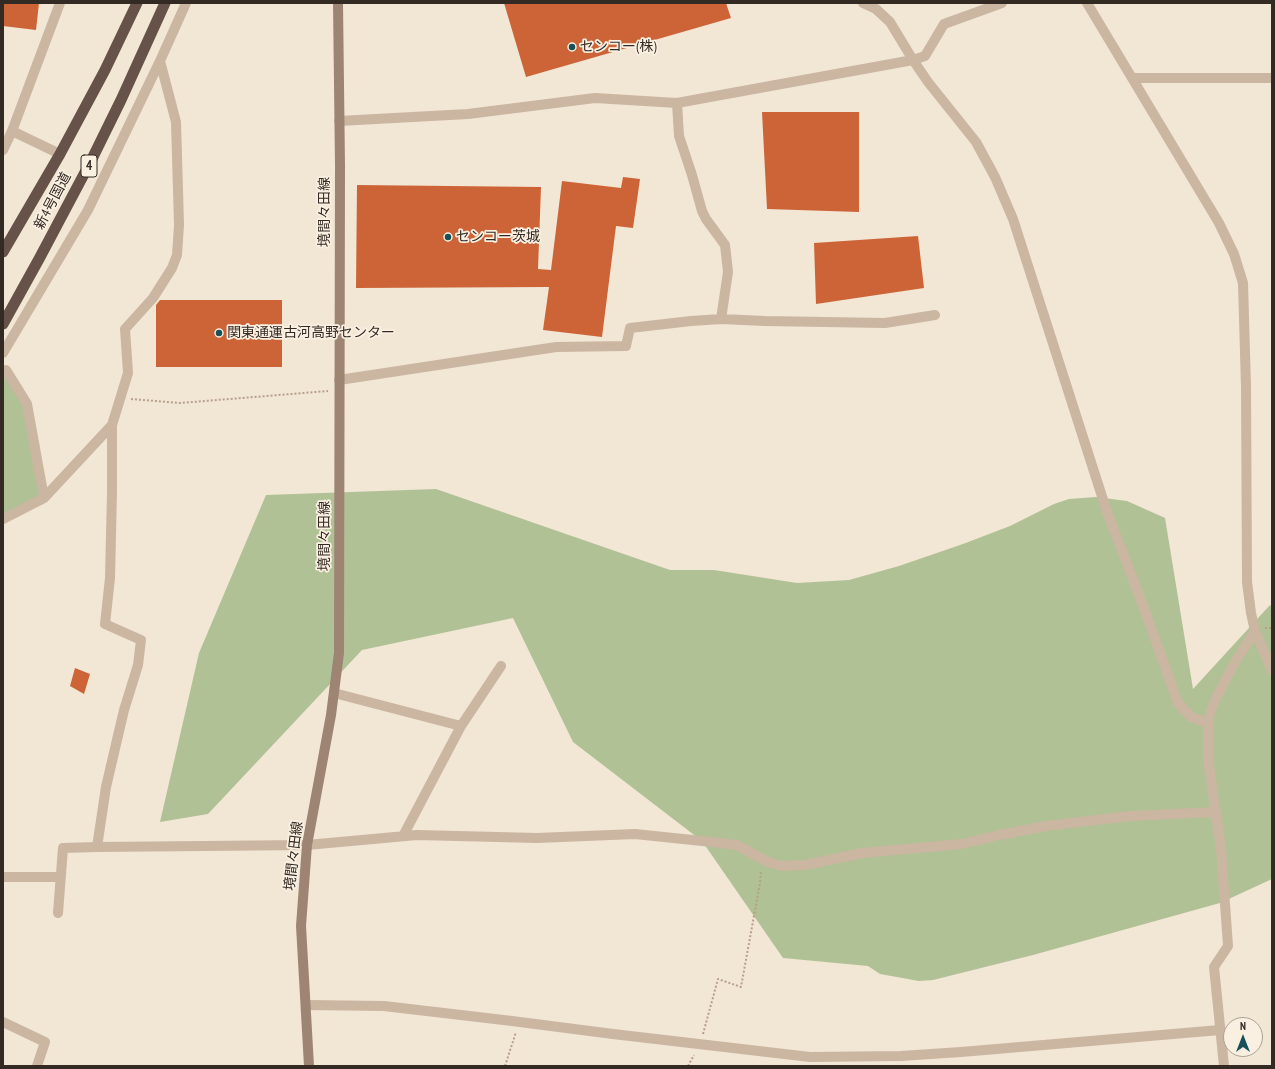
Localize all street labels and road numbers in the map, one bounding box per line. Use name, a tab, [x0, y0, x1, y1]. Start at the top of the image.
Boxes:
road number: 4	[81, 155, 97, 177]
street label: 新4号国道	[31, 170, 75, 232]
street label: 境間々田線	[317, 177, 333, 247]
street label: 境間々田線	[317, 501, 333, 571]
street label: 境間々田線	[281, 820, 307, 892]

